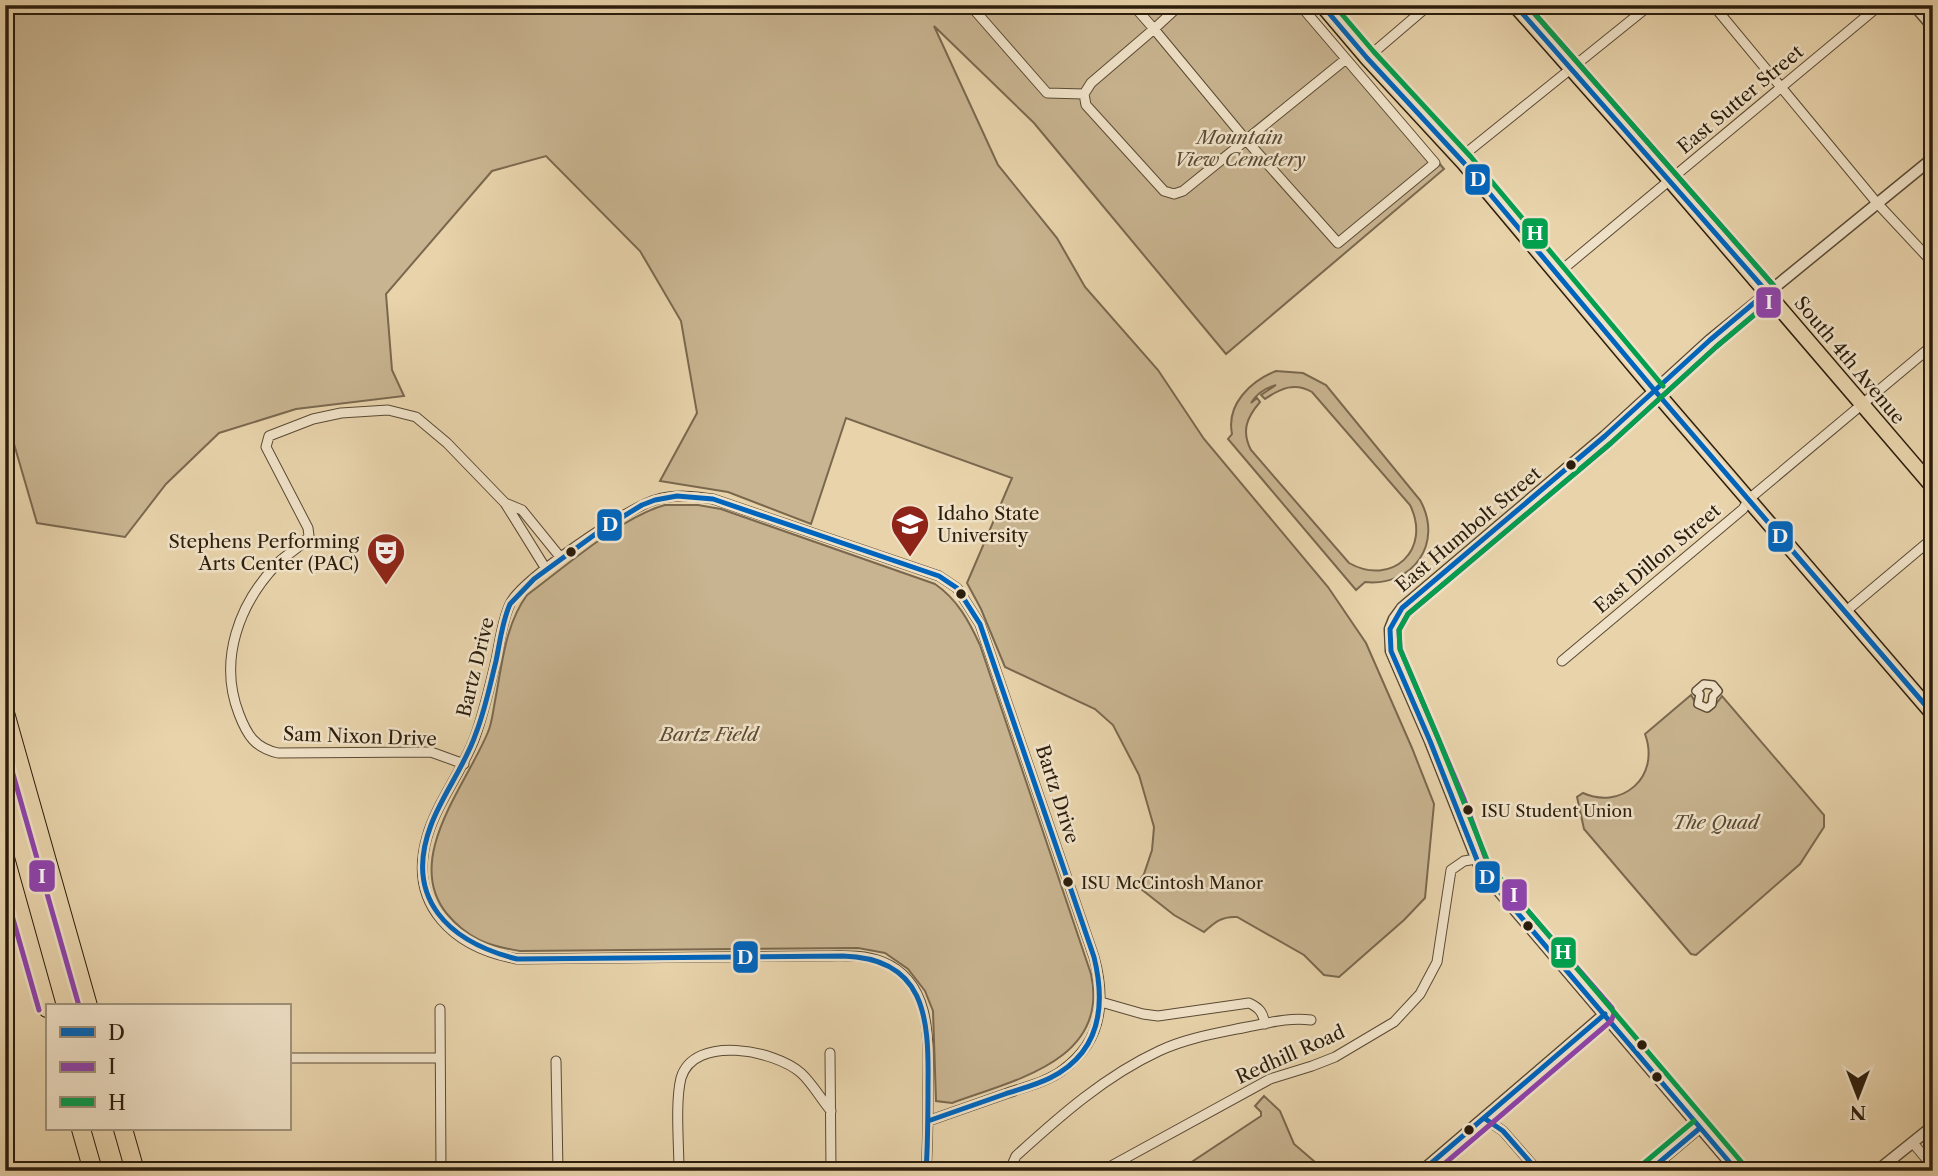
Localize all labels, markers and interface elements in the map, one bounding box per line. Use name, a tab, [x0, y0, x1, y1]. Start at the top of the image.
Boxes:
street label: East Sutter Street	[1673, 40, 1808, 159]
park label: Mountain View Cemetery	[1174, 126, 1306, 171]
line badge: D	[1464, 163, 1491, 196]
text: D	[1470, 168, 1486, 191]
line badge: H	[1521, 217, 1549, 250]
text: H	[1526, 222, 1544, 245]
line badge: I	[1755, 286, 1782, 319]
text: I	[1765, 291, 1773, 314]
street label: South 4th Avenue	[1789, 292, 1910, 429]
unlabelled marker	[1564, 458, 1578, 472]
street label: East Humbolt Street	[1391, 462, 1546, 597]
street label: East Dillon Street	[1589, 499, 1725, 618]
place label: Idaho State University	[937, 502, 1039, 547]
school or university icon: Idaho State University	[889, 503, 931, 558]
line badge: D	[596, 508, 623, 542]
text: D	[602, 513, 618, 536]
line badge: D	[1767, 520, 1794, 553]
text: D	[1772, 525, 1788, 548]
place label: Stephens Performing Arts Center (PAC)	[168, 530, 360, 575]
theatre icon: Stephens Performing Arts Center (PAC)	[365, 531, 407, 586]
unlabelled marker	[564, 545, 578, 559]
unlabelled marker	[954, 587, 968, 601]
street label: Bartz Drive	[452, 615, 499, 720]
street label: Sam Nixon Drive	[283, 722, 437, 751]
park label: Bartz Field	[658, 723, 760, 746]
street label: Bartz Drive	[1031, 742, 1084, 846]
place label: ISU Student Union	[1481, 801, 1633, 821]
marker: ISU Student Union	[1461, 803, 1475, 817]
park label: The Quad	[1673, 811, 1761, 834]
line badge: I	[28, 859, 56, 893]
line badge: D	[1474, 860, 1501, 894]
text: I	[38, 865, 46, 888]
text: D	[1479, 866, 1495, 889]
place label: ISU McCintosh Manor	[1081, 873, 1263, 893]
marker: ISU McCintosh Manor	[1061, 875, 1075, 889]
line badge: I	[1501, 878, 1528, 912]
text: I	[1510, 884, 1518, 907]
unlabelled marker	[1521, 919, 1535, 933]
line badge: H	[1550, 936, 1577, 969]
line badge: D	[732, 940, 759, 974]
text: H	[1554, 941, 1572, 964]
text: D	[737, 946, 753, 969]
legend	[46, 1004, 290, 1130]
text: D	[108, 1020, 125, 1045]
street label: Redhill Road	[1232, 1020, 1349, 1089]
unlabelled marker	[1635, 1038, 1649, 1052]
text: I	[108, 1054, 116, 1079]
north arrow	[1822, 1060, 1892, 1130]
unlabelled marker	[1650, 1070, 1664, 1084]
text: H	[108, 1090, 126, 1115]
text: N	[1850, 1101, 1866, 1124]
unlabelled marker	[1462, 1123, 1476, 1137]

